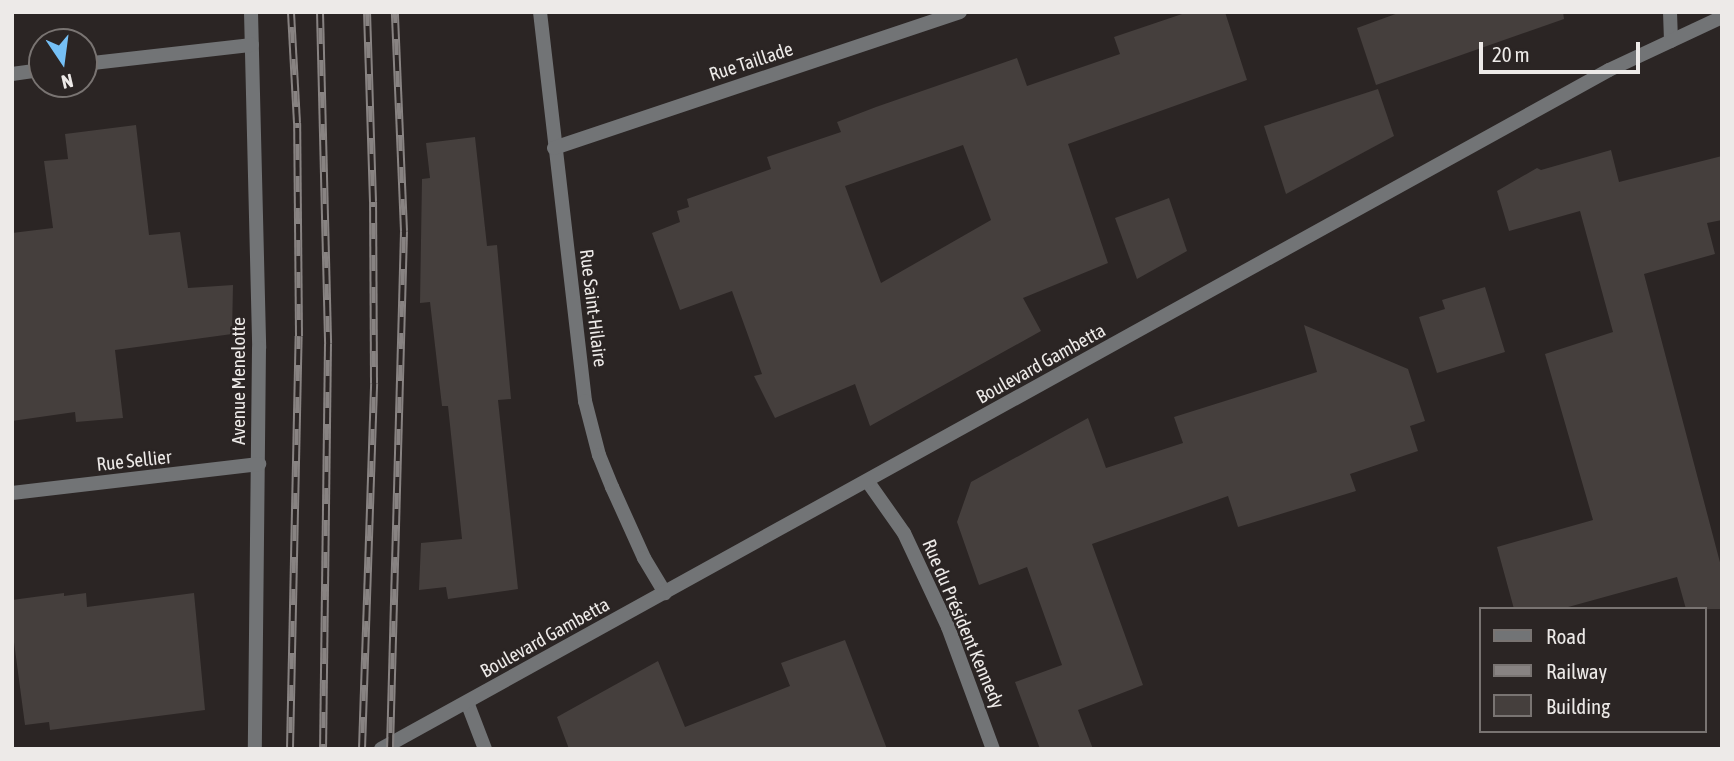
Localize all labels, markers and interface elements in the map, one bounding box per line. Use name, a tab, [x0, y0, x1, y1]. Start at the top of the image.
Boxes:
north arrow	[28, 28, 98, 98]
scale bar	[1482, 28, 1643, 72]
street label: Rue Taillade	[706, 38, 796, 86]
text: 20 m	[1492, 42, 1530, 66]
text: N	[59, 70, 75, 93]
street label: Rue Saint-Hilaire	[574, 248, 612, 368]
street label: Avenue Menelotte	[228, 317, 250, 445]
street label: Boulevard Gambetta	[972, 319, 1110, 409]
street label: Rue Sellier	[95, 446, 173, 476]
street label: Rue du Président Kennedy	[917, 536, 1009, 712]
street label: Boulevard Gambetta	[476, 593, 614, 683]
legend	[1478, 607, 1706, 733]
text: Road	[1546, 624, 1586, 648]
text: Railway	[1546, 659, 1607, 683]
text: Building	[1546, 694, 1610, 718]

